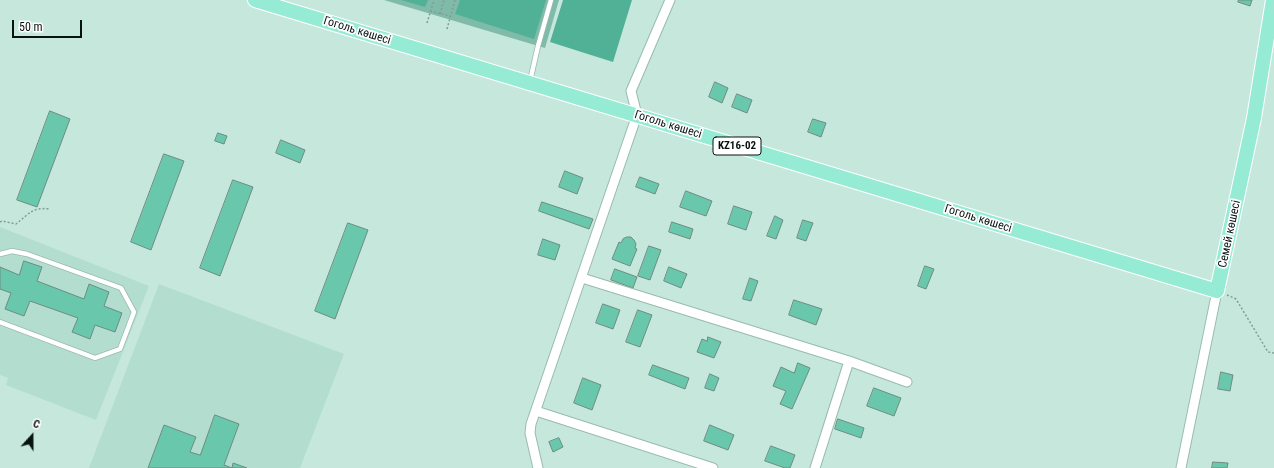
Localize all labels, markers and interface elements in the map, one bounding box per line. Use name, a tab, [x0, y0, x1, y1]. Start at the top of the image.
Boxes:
scale bar	[14, 12, 84, 38]
street label: Гоголь көшесі	[322, 14, 392, 48]
text: 50 m	[19, 20, 43, 34]
street label: Гоголь көшесі	[633, 108, 703, 142]
road number: KZ16-02	[713, 137, 761, 155]
street label: Семей көшесі	[1216, 199, 1244, 269]
street label: Гоголь көшесі	[943, 202, 1013, 236]
north arrow	[12, 416, 52, 456]
text: С	[31, 417, 42, 432]

